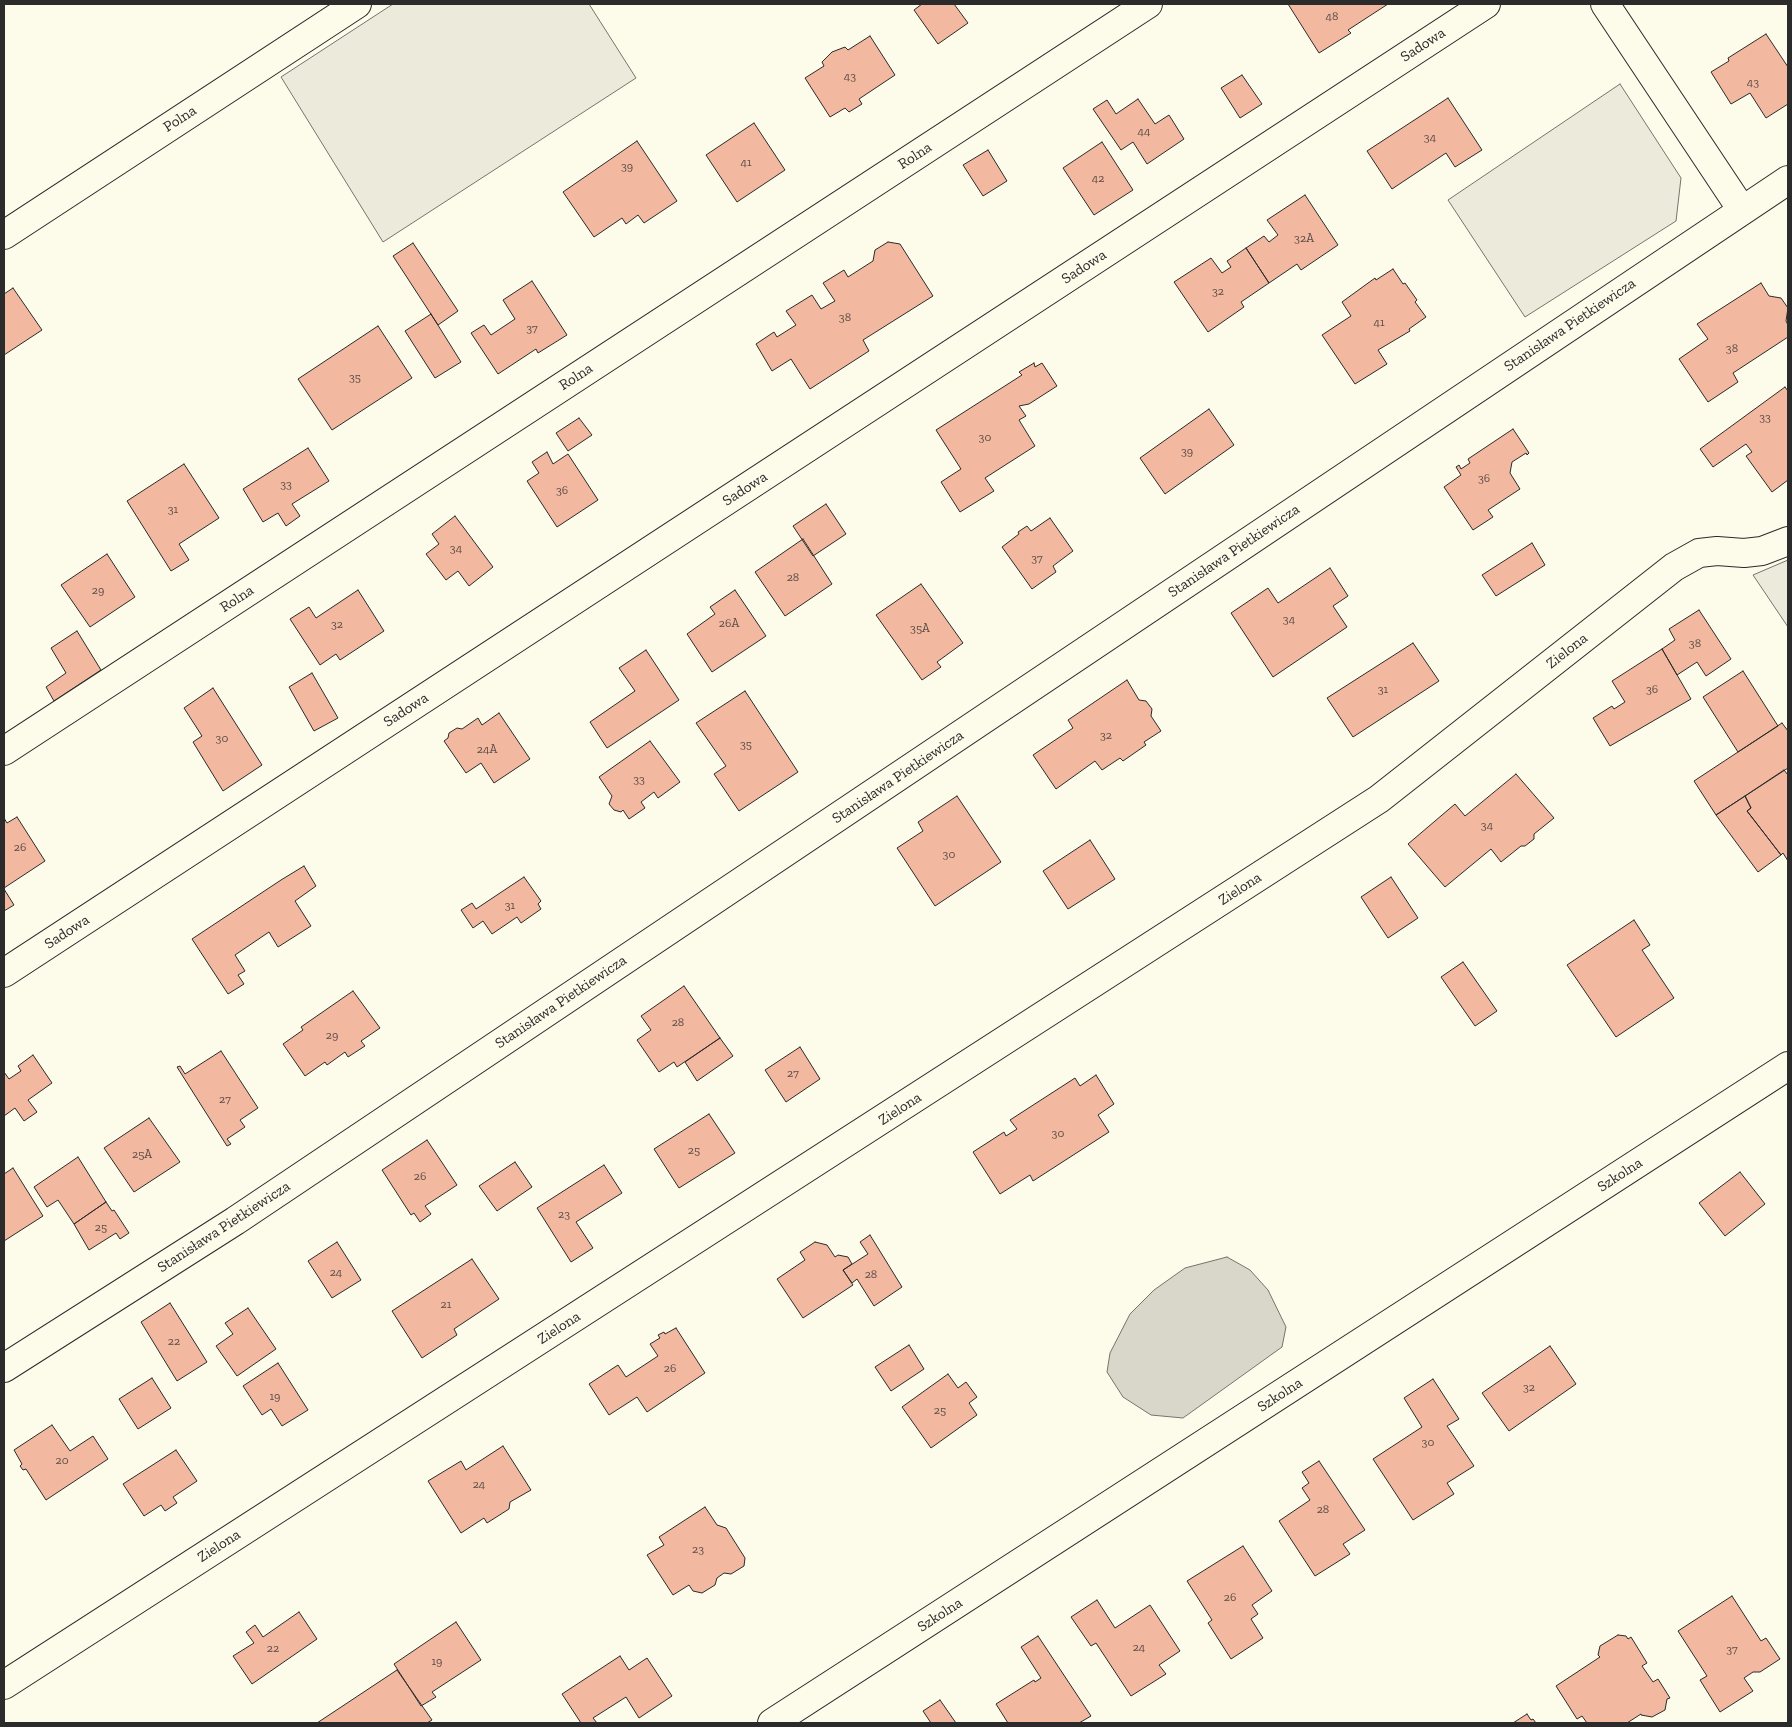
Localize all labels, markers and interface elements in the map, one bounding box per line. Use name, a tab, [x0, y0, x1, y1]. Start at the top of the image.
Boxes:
house number: 48	[1326, 10, 1338, 24]
street label: Sadowa	[1397, 24, 1449, 66]
house number: 43	[844, 70, 856, 84]
house number: 43	[1747, 76, 1759, 90]
street label: Polna	[160, 102, 200, 136]
house number: 44	[1138, 125, 1150, 139]
house number: 34	[1424, 131, 1436, 145]
street label: Rolna	[895, 138, 935, 174]
house number: 41	[740, 156, 752, 170]
house number: 39	[621, 160, 633, 174]
house number: 42	[1092, 172, 1104, 186]
house number: 32A	[1294, 232, 1314, 246]
street label: Sadowa	[1058, 246, 1110, 288]
street label: Stanisława Pietkiewicza	[1501, 274, 1639, 376]
house number: 32	[1212, 285, 1224, 299]
house number: 38	[839, 311, 851, 325]
house number: 41	[1373, 316, 1385, 330]
house number: 37	[526, 322, 538, 336]
house number: 38	[1726, 342, 1738, 356]
street label: Rolna	[556, 359, 596, 395]
house number: 35	[349, 371, 361, 385]
house number: 33	[1759, 411, 1771, 425]
house number: 30	[979, 431, 991, 445]
house number: 39	[1181, 445, 1193, 459]
street label: Sadowa	[719, 468, 771, 510]
house number: 36	[1478, 472, 1490, 486]
house number: 33	[280, 478, 292, 492]
house number: 36	[556, 484, 568, 498]
street label: Stanisława Pietkiewicza	[1165, 500, 1303, 602]
house number: 31	[168, 503, 178, 517]
house number: 34	[450, 542, 462, 556]
house number: 37	[1031, 552, 1043, 566]
house number: 28	[787, 571, 799, 585]
street label: Rolna	[217, 581, 257, 617]
house number: 29	[92, 584, 104, 598]
house number: 34	[1283, 613, 1295, 627]
house number: 26A	[719, 617, 739, 631]
house number: 32	[331, 618, 343, 632]
house number: 35A	[910, 622, 930, 636]
street label: Zielona	[1543, 629, 1591, 673]
house number: 38	[1689, 637, 1701, 651]
house number: 31	[1378, 683, 1388, 697]
house number: 36	[1646, 683, 1658, 697]
street label: Sadowa	[380, 689, 432, 731]
street label: Stanisława Pietkiewicza	[829, 726, 967, 828]
house number: 32	[1100, 729, 1112, 743]
house number: 30	[216, 732, 228, 746]
house number: 35	[740, 738, 752, 752]
house number: 24A	[477, 743, 497, 757]
house number: 33	[633, 773, 645, 787]
house number: 34	[1481, 819, 1493, 833]
house number: 26	[14, 841, 26, 855]
house number: 30	[943, 848, 955, 862]
street label: Zielona	[1215, 869, 1265, 909]
house number: 31	[505, 899, 515, 913]
street label: Sadowa	[41, 911, 93, 953]
street label: Stanisława Pietkiewicza	[492, 951, 630, 1053]
house number: 28	[672, 1016, 684, 1030]
house number: 29	[326, 1029, 338, 1043]
house number: 27	[787, 1067, 799, 1081]
street label: Zielona	[875, 1089, 925, 1129]
house number: 27	[219, 1093, 231, 1107]
house number: 30	[1052, 1127, 1064, 1141]
house number: 25	[688, 1144, 700, 1158]
house number: 25A	[132, 1148, 152, 1162]
street label: Szkolna	[1594, 1154, 1646, 1196]
house number: 26	[414, 1170, 426, 1184]
street label: Stanisława Pietkiewicza	[154, 1177, 294, 1277]
house number: 23	[558, 1208, 570, 1222]
house number: 25	[95, 1221, 107, 1235]
house number: 24	[330, 1266, 342, 1280]
house number: 28	[865, 1268, 877, 1282]
house number: 21	[441, 1298, 451, 1312]
street label: Zielona	[534, 1308, 584, 1348]
house number: 22	[168, 1335, 180, 1349]
house number: 26	[664, 1362, 676, 1376]
street label: Szkolna	[1254, 1374, 1306, 1416]
house number: 32	[1523, 1381, 1535, 1395]
house number: 19	[270, 1390, 280, 1404]
house number: 25	[934, 1404, 946, 1418]
house number: 30	[1422, 1436, 1434, 1450]
house number: 20	[55, 1454, 69, 1468]
house number: 24	[473, 1478, 485, 1492]
house number: 28	[1317, 1503, 1329, 1517]
street label: Zielona	[194, 1526, 244, 1566]
house number: 23	[692, 1543, 704, 1557]
house number: 26	[1224, 1591, 1236, 1605]
street label: Szkolna	[914, 1594, 966, 1636]
house number: 24	[1133, 1641, 1145, 1655]
house number: 22	[267, 1642, 279, 1656]
house number: 37	[1726, 1643, 1738, 1657]
house number: 19	[432, 1655, 442, 1669]

